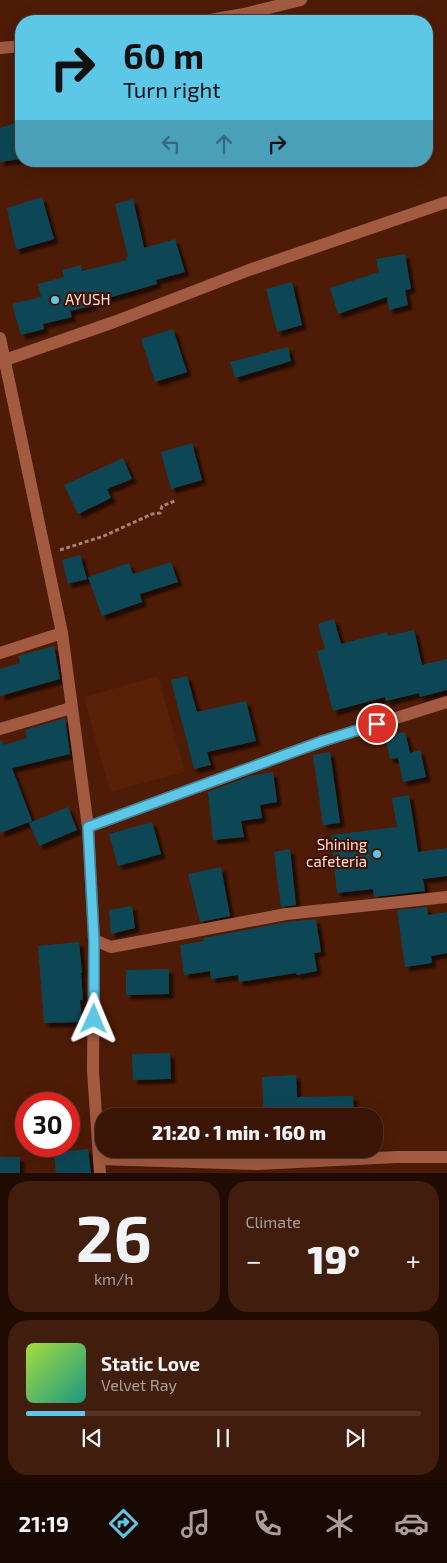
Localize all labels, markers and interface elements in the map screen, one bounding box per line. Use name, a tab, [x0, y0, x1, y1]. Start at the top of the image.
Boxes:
text: 60 m	[123, 34, 204, 76]
icon: right	[40, 35, 105, 100]
text: Turn right	[123, 76, 221, 102]
icon: left	[157, 130, 185, 158]
icon: ahead	[210, 130, 238, 158]
icon: right	[263, 130, 291, 158]
place label: AYUSH	[65, 290, 110, 308]
marker: AYUSH	[49, 294, 61, 306]
pin	[356, 703, 398, 745]
icon: arrive	[363, 710, 391, 738]
place label: Shining cafeteria	[306, 835, 368, 870]
marker: Shining cafeteria	[371, 848, 383, 860]
position arrow	[67, 992, 119, 1044]
speed limit sign: 30	[15, 1092, 80, 1157]
text: 21:20 · 1 min · 160 m	[152, 1121, 326, 1144]
text: 26	[76, 1197, 152, 1275]
text: Climate	[246, 1212, 301, 1231]
text: 19°	[307, 1236, 360, 1282]
text: −	[246, 1243, 262, 1277]
text: +	[406, 1243, 421, 1277]
text: km/h	[94, 1269, 134, 1288]
text: Static Love	[101, 1352, 200, 1375]
text: Velvet Ray	[101, 1375, 177, 1394]
icon: previous	[78, 1424, 106, 1452]
icon: pause	[209, 1424, 237, 1452]
icon: next	[341, 1424, 369, 1452]
icon: directions	[106, 1506, 141, 1541]
icon: music	[178, 1506, 213, 1541]
icon: phone	[250, 1506, 285, 1541]
icon: climate	[322, 1506, 357, 1541]
icon: car	[394, 1506, 429, 1541]
text: 21:19	[18, 1510, 69, 1536]

